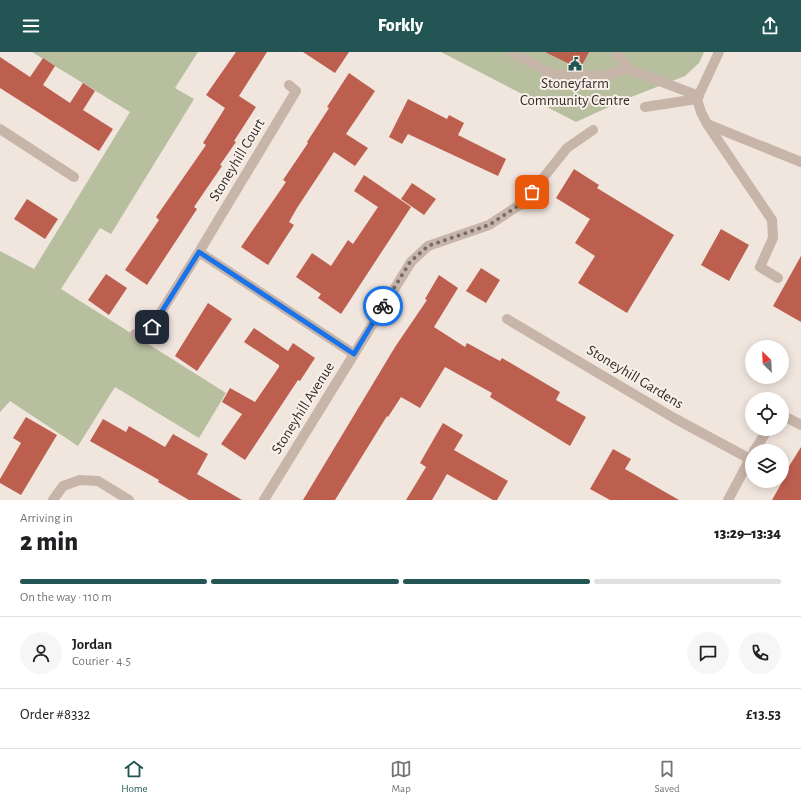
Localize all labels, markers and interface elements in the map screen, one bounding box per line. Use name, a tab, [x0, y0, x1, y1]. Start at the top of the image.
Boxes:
icon: menu	[20, 15, 42, 37]
icon: share	[759, 15, 781, 37]
text: Forkly	[378, 17, 423, 35]
public building icon: Stoneyfarm Community Centre	[567, 56, 583, 72]
place label: Stoneyfarm Community Centre	[520, 76, 630, 108]
street label: Stoneyhill Court	[207, 116, 268, 204]
pin	[515, 175, 549, 209]
icon: bag	[521, 181, 543, 203]
courier	[363, 286, 403, 326]
icon: bike	[372, 295, 394, 317]
pin	[135, 310, 169, 344]
icon: home	[141, 316, 163, 338]
north arrow	[745, 340, 789, 384]
map controls	[745, 340, 789, 488]
street label: Stoneyhill Gardens	[584, 342, 686, 412]
street label: Stoneyhill Avenue	[269, 359, 337, 456]
button: locate	[745, 392, 789, 436]
button: layers	[745, 444, 789, 488]
text: Arriving in	[20, 512, 73, 525]
text: 13:29–13:34	[714, 526, 781, 541]
text: 2 min	[20, 529, 78, 555]
text: On the way · 110 m	[20, 591, 112, 604]
button: person	[20, 632, 62, 674]
button: chat	[687, 632, 729, 674]
button: phone	[739, 632, 781, 674]
text: Jordan	[72, 637, 112, 652]
text: Courier · 4.5	[72, 655, 131, 668]
text: Order #8332	[20, 707, 90, 722]
text: £13.53	[746, 707, 781, 722]
tab: Home	[121, 758, 148, 795]
tab: Map	[390, 758, 412, 795]
tab: Saved	[655, 758, 680, 795]

